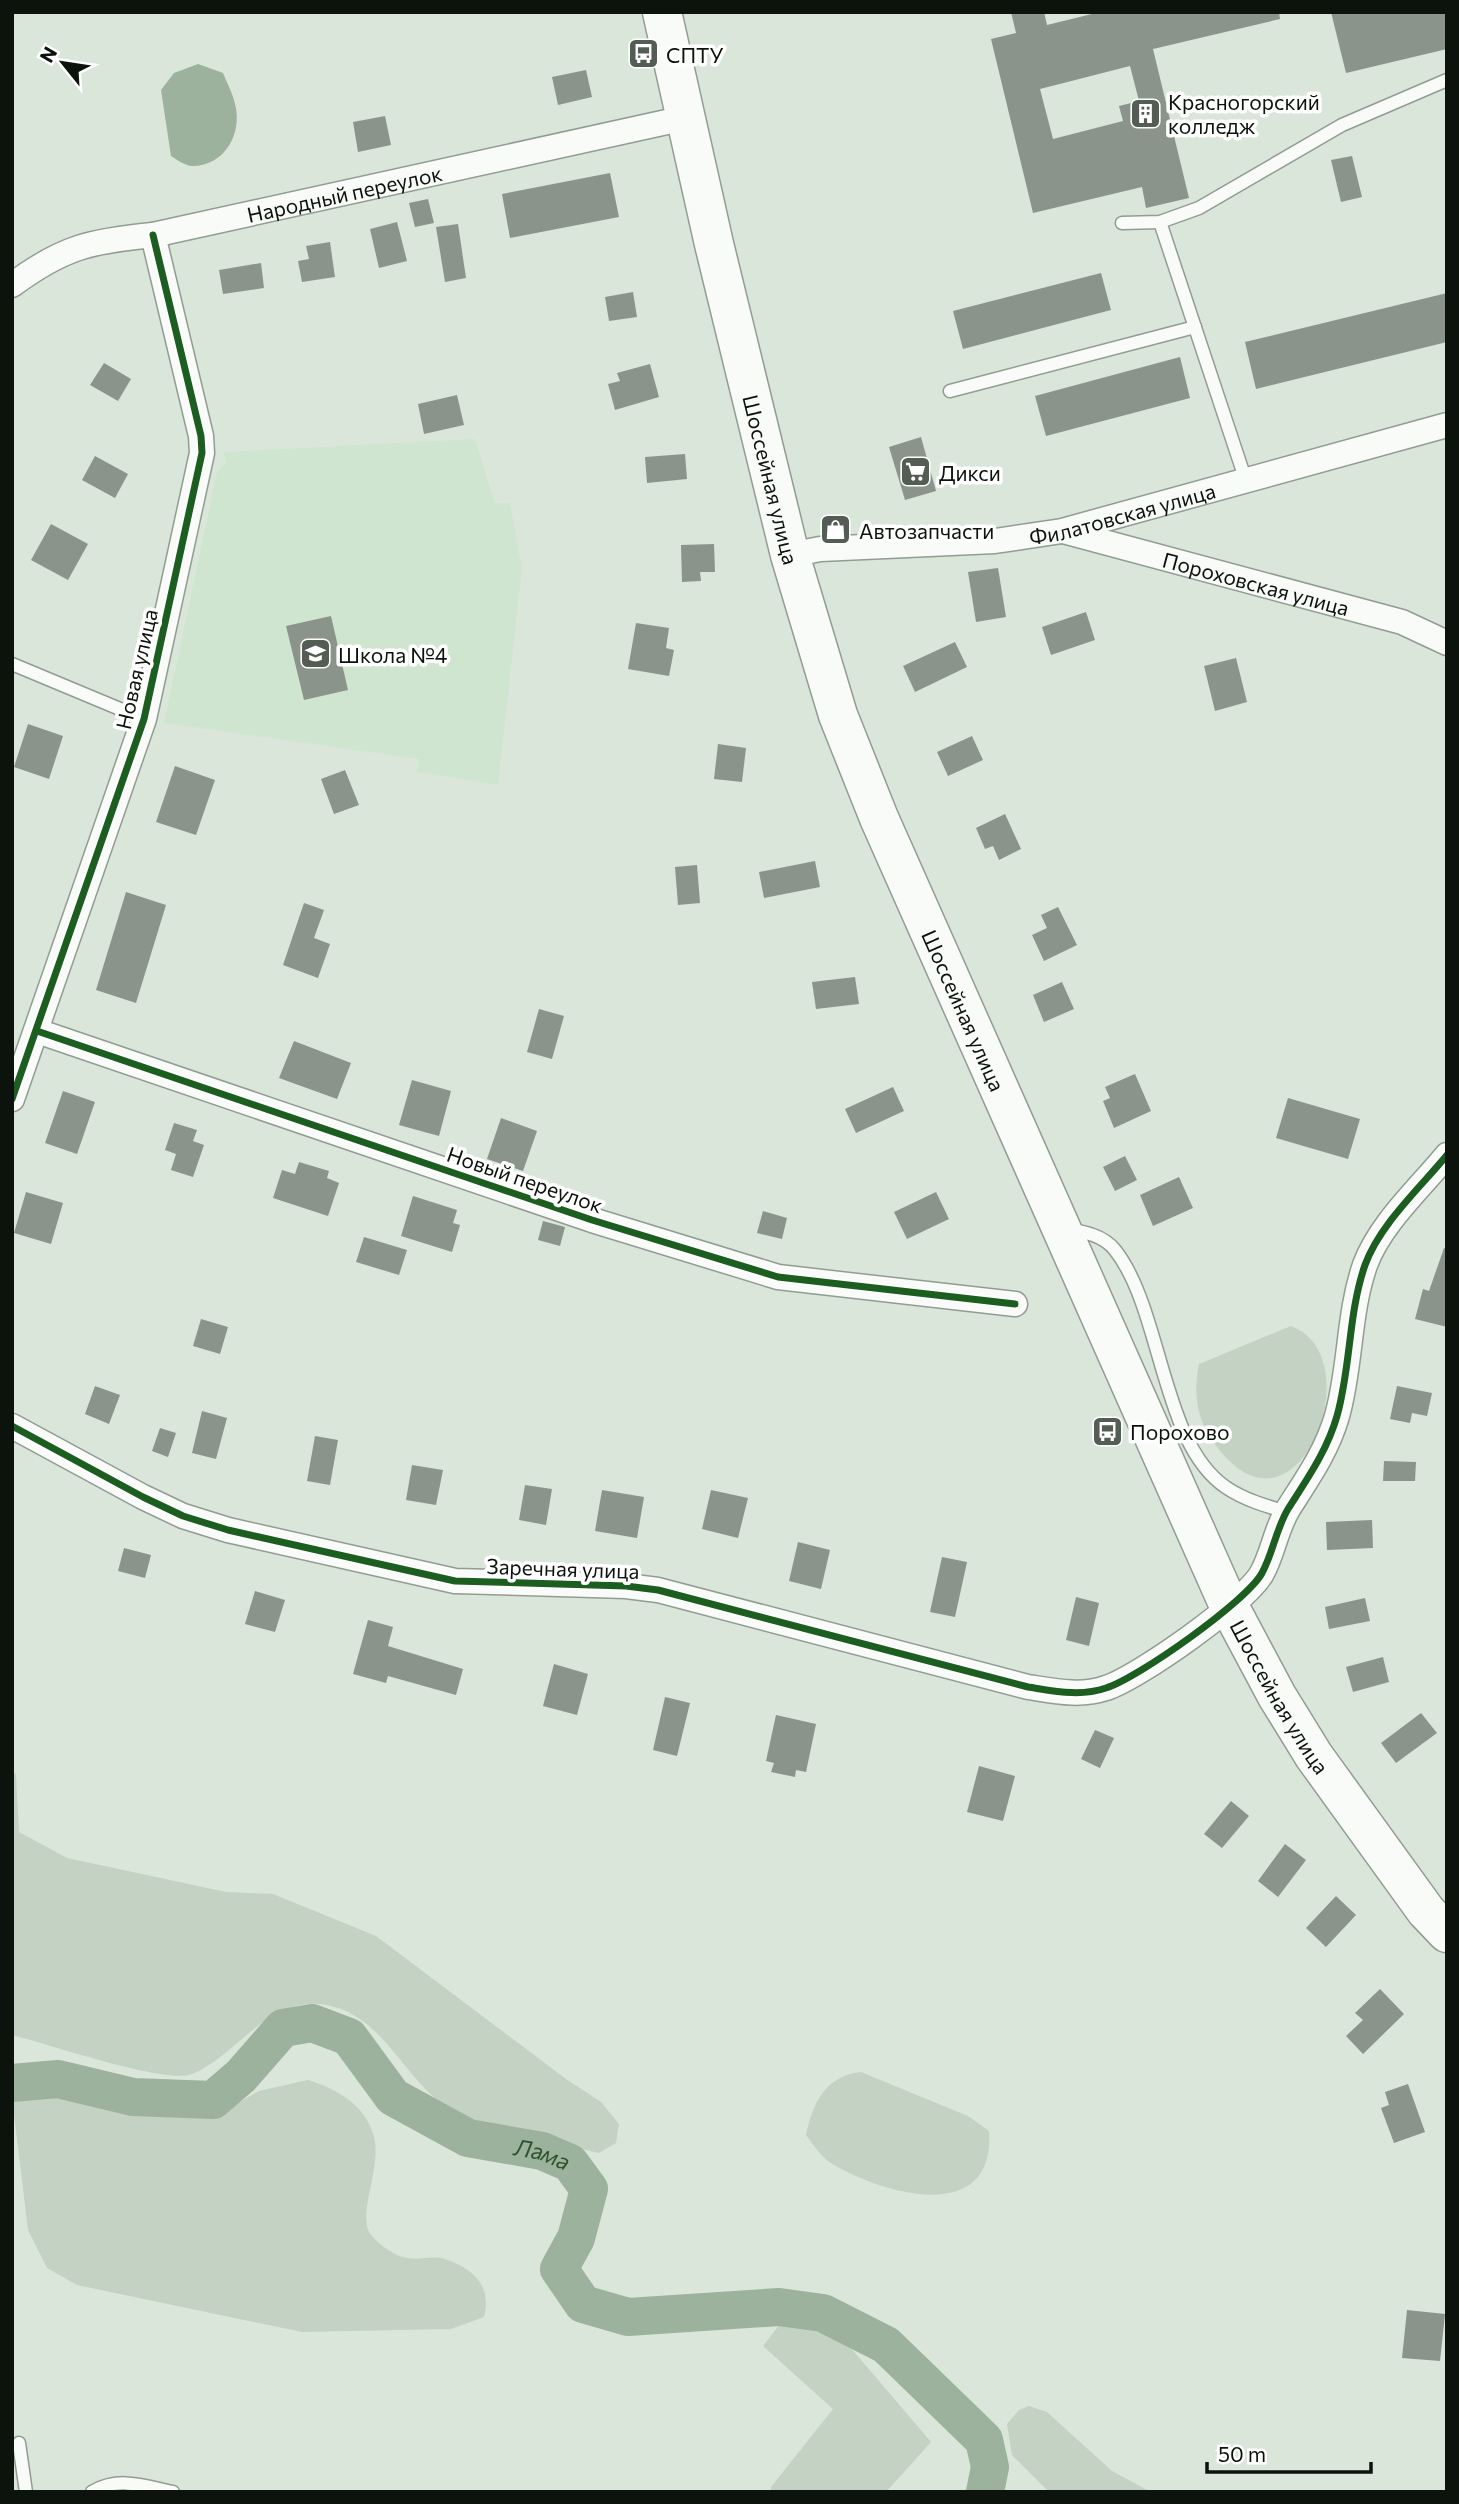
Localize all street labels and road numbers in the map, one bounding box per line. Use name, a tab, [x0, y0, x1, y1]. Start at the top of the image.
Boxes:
street label: Народный переулок	[244, 159, 444, 227]
street label: Шоссейная улица	[739, 392, 805, 567]
street label: Филатовская улица	[1027, 477, 1218, 548]
street label: Пороховская улица	[1160, 546, 1352, 620]
street label: Новая улица	[110, 606, 162, 732]
street label: Шоссейная улица	[918, 926, 1011, 1095]
street label: Новый переулок	[444, 1141, 606, 1217]
street label: Заречная улица	[486, 1553, 640, 1583]
street label: Шоссейная улица	[1226, 1615, 1335, 1778]

